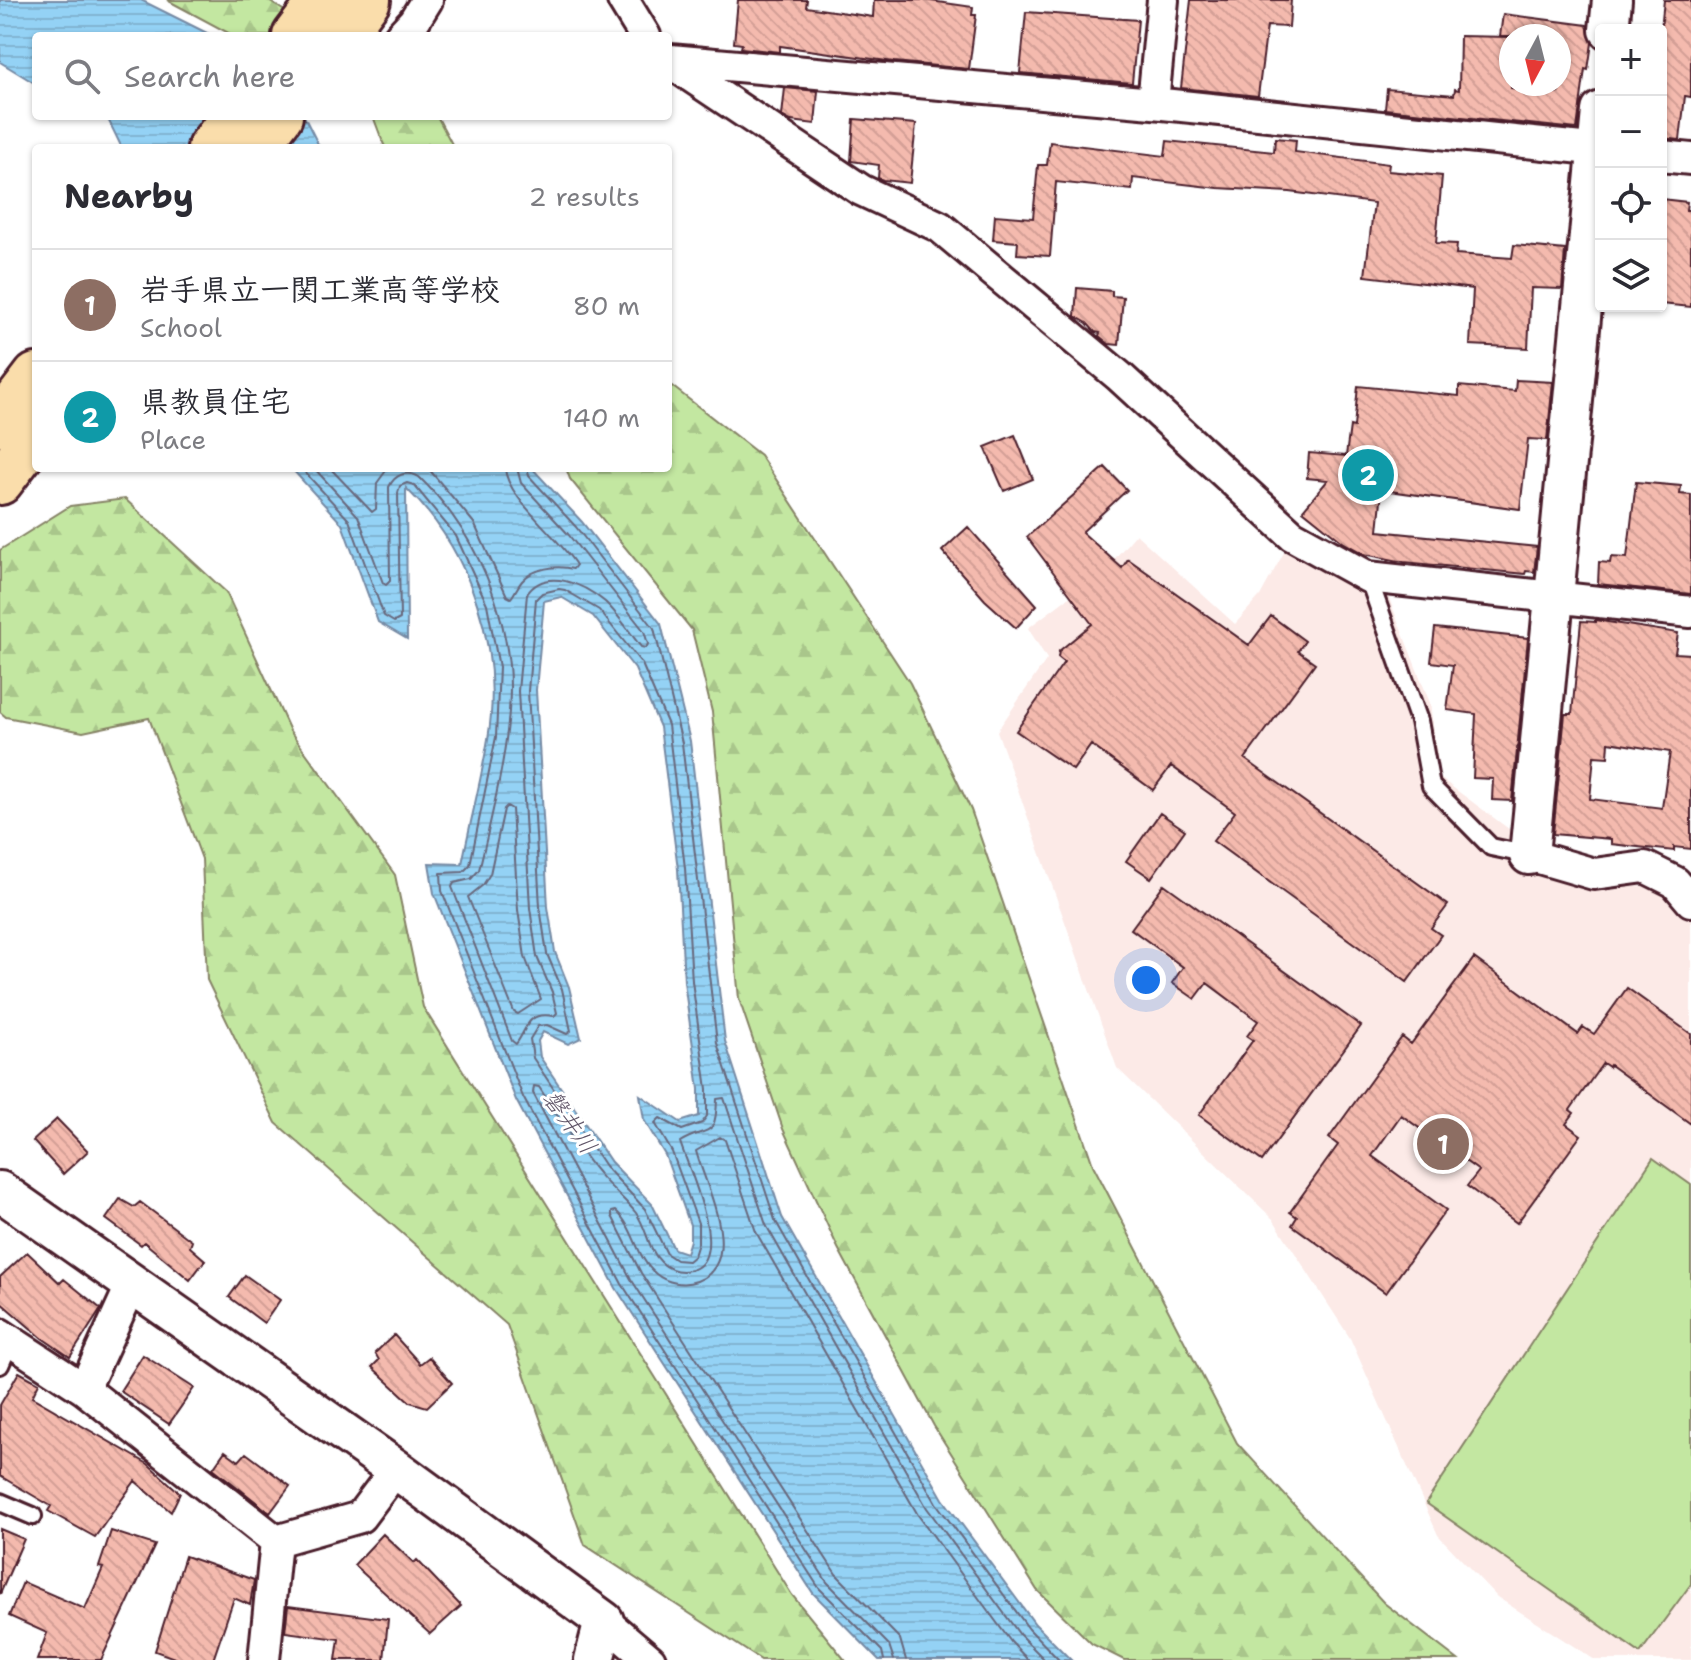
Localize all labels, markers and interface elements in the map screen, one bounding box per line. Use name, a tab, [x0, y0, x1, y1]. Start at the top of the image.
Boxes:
north arrow	[1499, 24, 1571, 96]
map controls	[1595, 24, 1667, 312]
button: +	[1595, 24, 1667, 96]
search box	[32, 32, 672, 120]
icon: search	[60, 54, 104, 98]
text: Search here	[124, 56, 295, 97]
button: −	[1595, 96, 1667, 168]
button: locate	[1595, 168, 1667, 240]
text: Nearby	[64, 173, 194, 219]
text: 2 results	[528, 179, 640, 214]
button: layers	[1595, 240, 1667, 312]
text: 岩手県立一関工業高等学校	[140, 269, 500, 310]
text: 1	[84, 288, 96, 323]
text: 80 m	[573, 288, 640, 323]
text: School	[140, 310, 222, 345]
text: 県教員住宅	[140, 381, 290, 422]
text: 2	[81, 400, 99, 435]
text: 140 m	[563, 400, 640, 435]
text: Place	[140, 422, 206, 457]
pin: 2	[1342, 445, 1394, 505]
your location	[1126, 960, 1166, 1000]
water label: 磐井川	[536, 1083, 604, 1161]
pin: 1	[1417, 1114, 1469, 1174]

